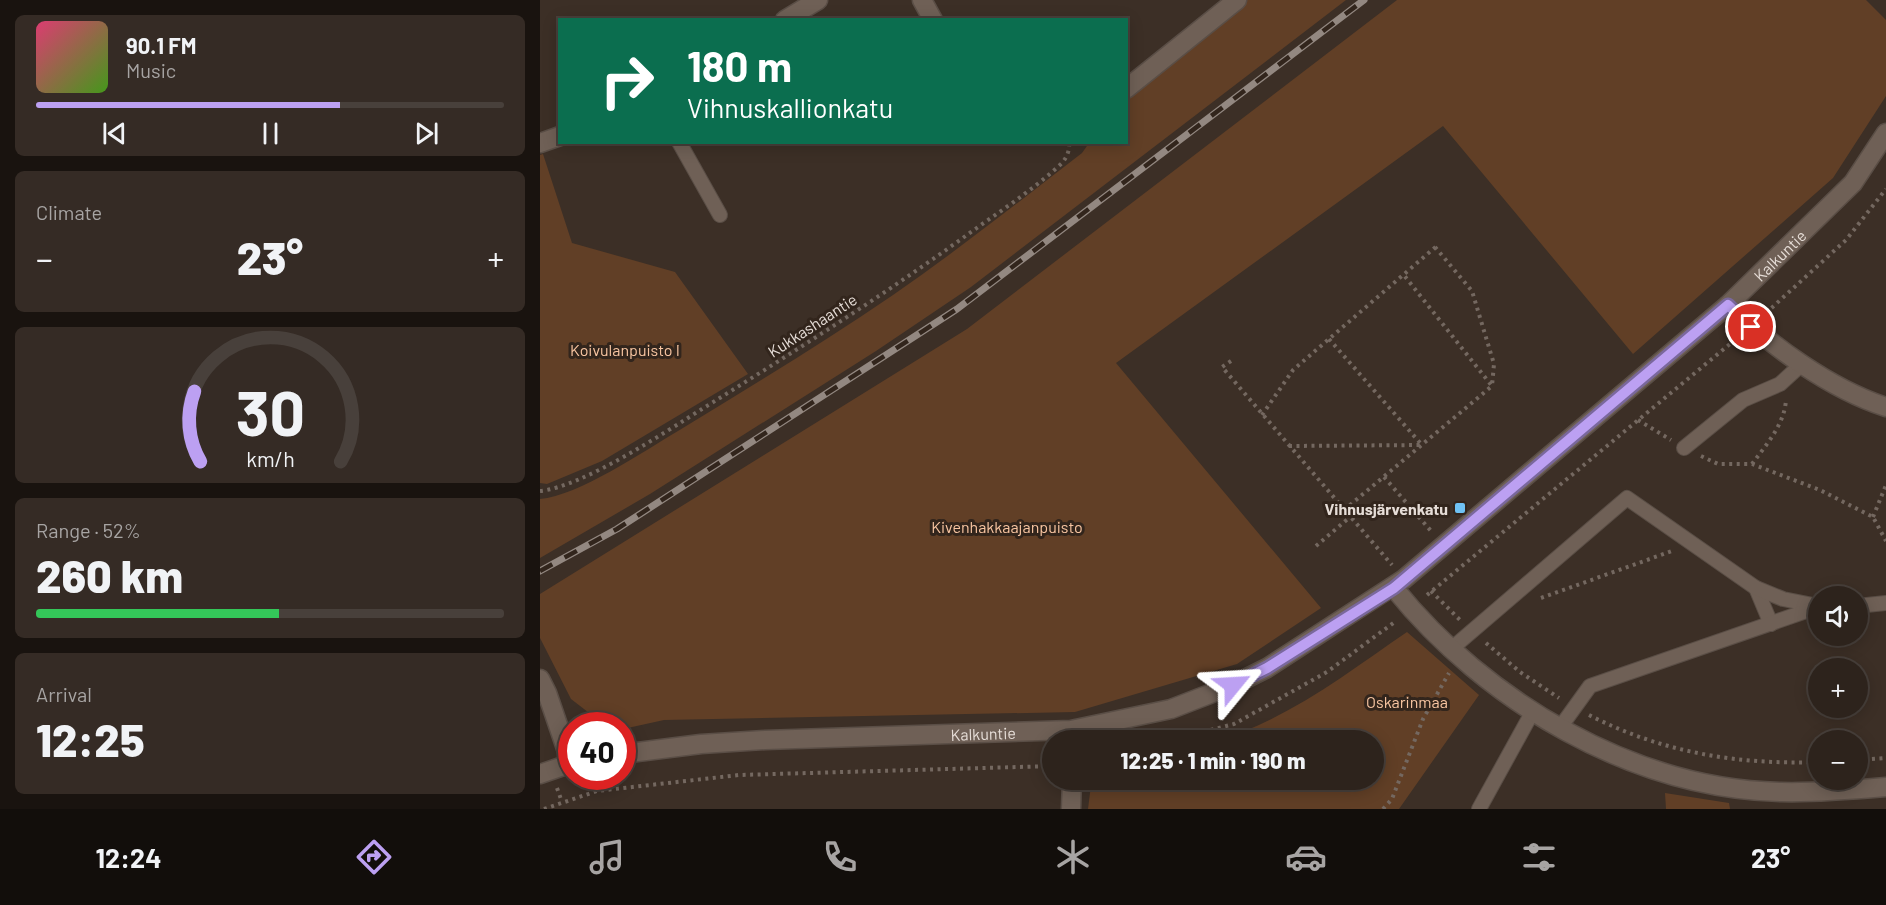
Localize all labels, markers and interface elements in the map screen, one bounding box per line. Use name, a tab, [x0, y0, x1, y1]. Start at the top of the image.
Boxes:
text: 90.1 FM	[126, 32, 196, 58]
text: 180 m	[687, 40, 792, 90]
icon: right	[588, 42, 666, 120]
text: Music	[126, 58, 176, 82]
text: Vihnuskallionkatu	[687, 91, 893, 123]
icon: previous	[98, 117, 131, 150]
icon: pause	[254, 117, 287, 150]
icon: next	[410, 117, 443, 150]
text: Climate	[36, 200, 102, 224]
street label: Kalkuntie	[1749, 225, 1809, 285]
text: 23°	[237, 230, 303, 284]
text: −	[36, 238, 53, 278]
text: +	[487, 238, 504, 278]
street label: Kukkashaantie	[764, 289, 860, 361]
pin	[1725, 301, 1776, 352]
icon: arrive	[1734, 310, 1767, 343]
park label: Koivulanpuisto I	[570, 340, 680, 359]
text: 30	[235, 374, 305, 448]
text: km/h	[246, 446, 294, 471]
place label: Vihnusjärvenkatu	[1324, 499, 1448, 518]
marker: Vihnusjärvenkatu	[1453, 501, 1467, 515]
park label: Kivenhakkaajanpuisto	[931, 517, 1083, 536]
text: Range · 52%	[36, 518, 141, 542]
text: 260 km	[36, 548, 183, 602]
map controls	[1808, 586, 1868, 790]
button: sound	[1808, 586, 1868, 646]
position arrow	[1201, 653, 1265, 717]
button: +	[1808, 658, 1868, 718]
text: Arrival	[36, 682, 92, 706]
park label: Oskarinmaa	[1366, 692, 1448, 711]
text: 12:25	[36, 712, 145, 766]
speed limit sign: 40	[558, 712, 636, 790]
street label: Kalkuntie	[950, 722, 1016, 743]
button: −	[1808, 730, 1868, 790]
text: 12:25 · 1 min · 190 m	[1121, 747, 1305, 773]
icon: directions	[353, 836, 395, 878]
icon: music	[586, 836, 628, 878]
icon: phone	[819, 836, 861, 878]
icon: climate	[1052, 836, 1094, 878]
icon: car	[1285, 836, 1327, 878]
icon: filters	[1518, 836, 1560, 878]
text: 12:24	[96, 841, 162, 873]
text: 23°	[1751, 841, 1790, 873]

